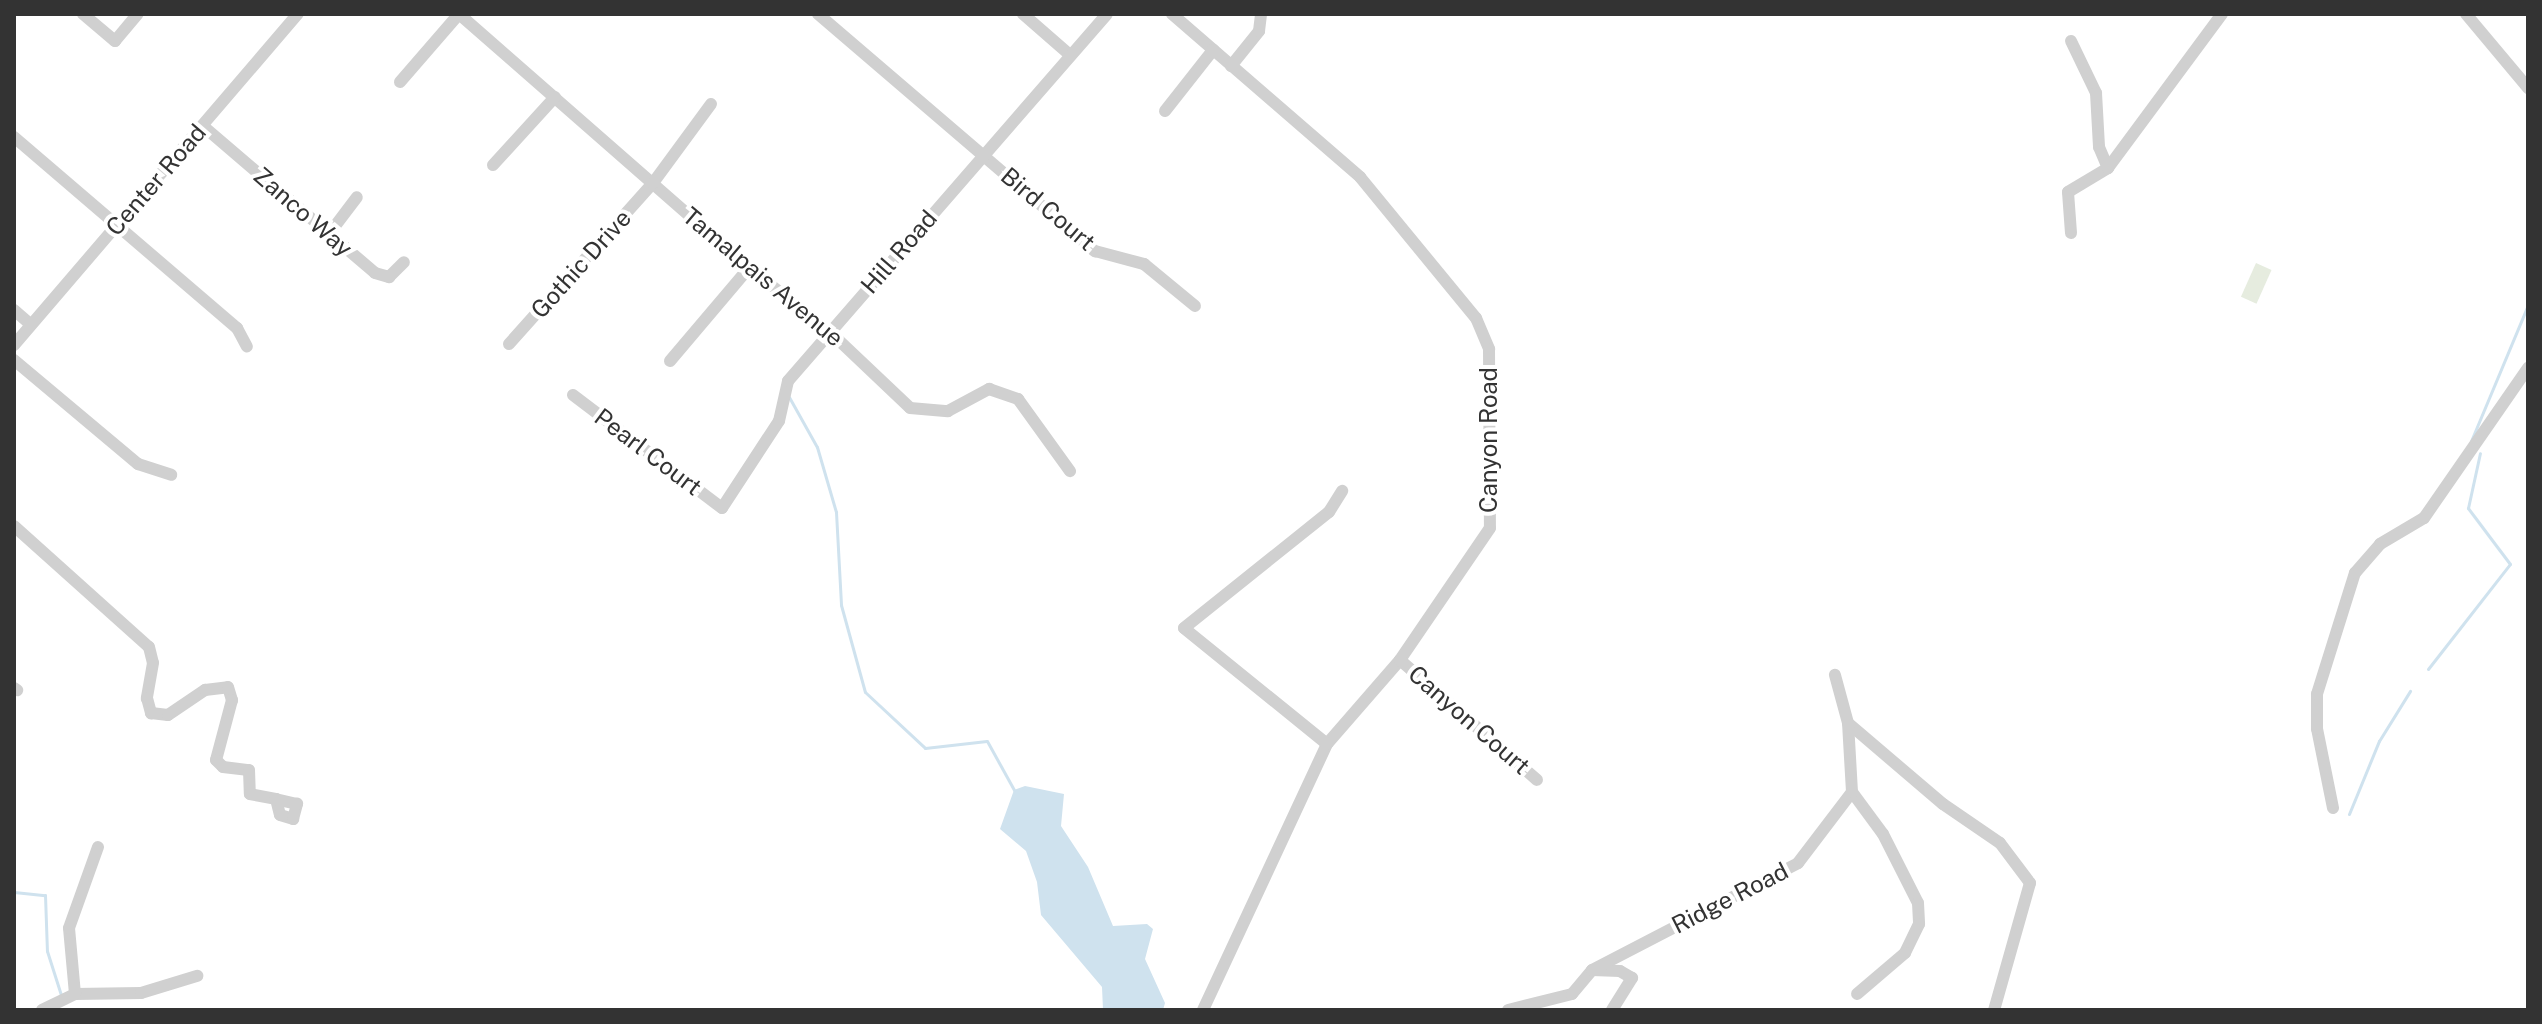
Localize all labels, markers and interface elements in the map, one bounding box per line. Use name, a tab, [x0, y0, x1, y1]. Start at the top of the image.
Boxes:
street label: Center Road	[100, 118, 212, 242]
street label: Zanco Way	[247, 161, 359, 263]
street label: Bird Court	[995, 161, 1101, 257]
street label: Tamalpais Avenue	[677, 201, 849, 353]
street label: Gothic Drive	[525, 204, 637, 324]
street label: Hill Road	[855, 204, 943, 300]
street label: Canyon Road	[1475, 367, 1503, 513]
street label: Pearl Court	[589, 402, 707, 502]
street label: Canyon Court	[1402, 659, 1536, 781]
street label: Ridge Road	[1667, 856, 1793, 940]

